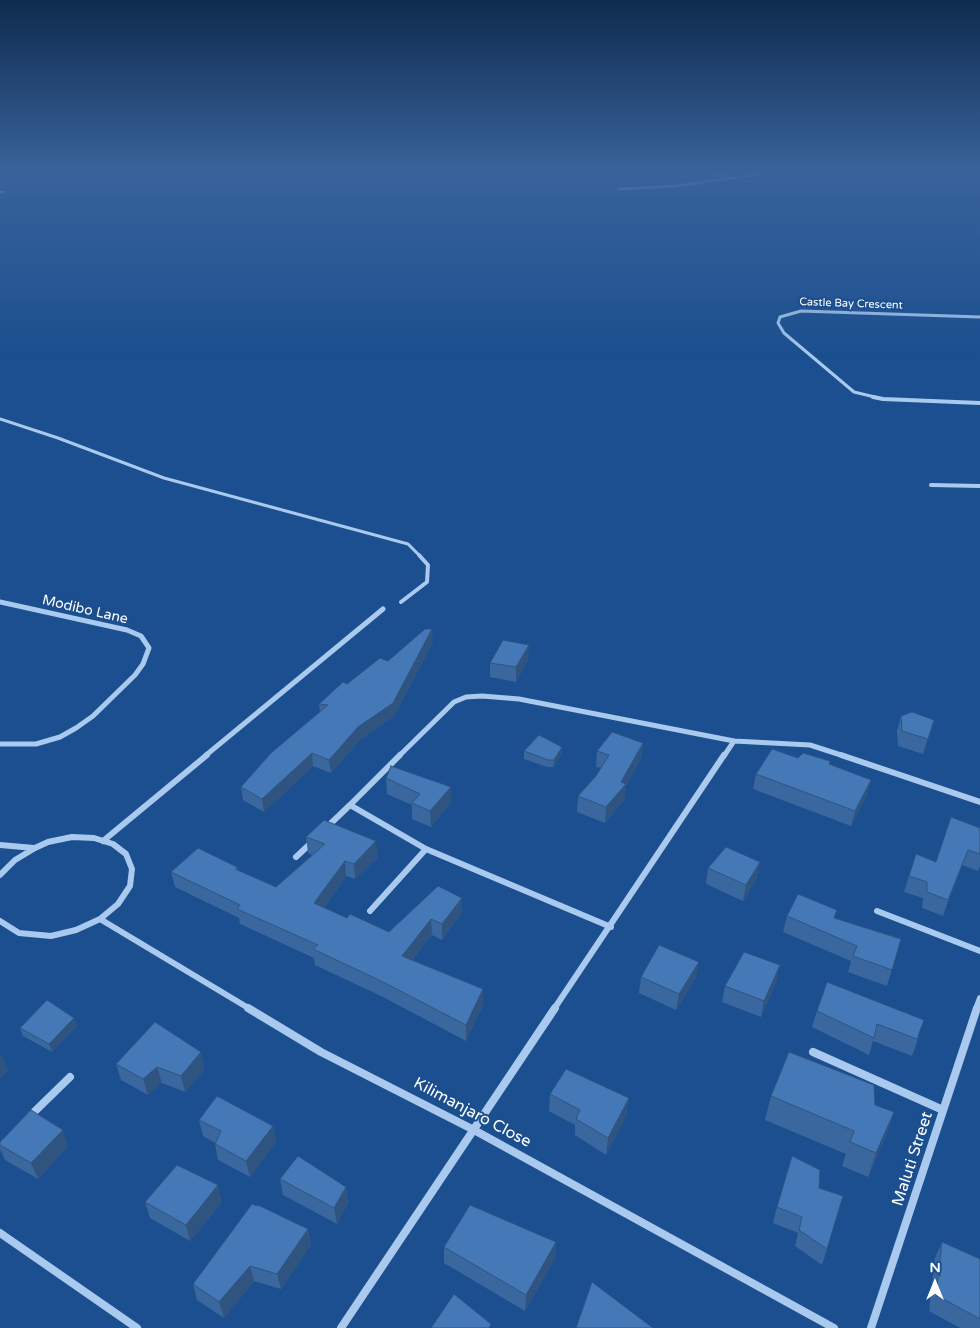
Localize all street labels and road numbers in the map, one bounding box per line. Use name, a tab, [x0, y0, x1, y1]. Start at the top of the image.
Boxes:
street label: Castle Bay Crescent	[799, 296, 903, 312]
street label: Modibo Lane	[40, 592, 130, 628]
street label: Kilimanjaro Close	[410, 1074, 534, 1152]
street label: Maluti Street	[889, 1109, 937, 1209]

